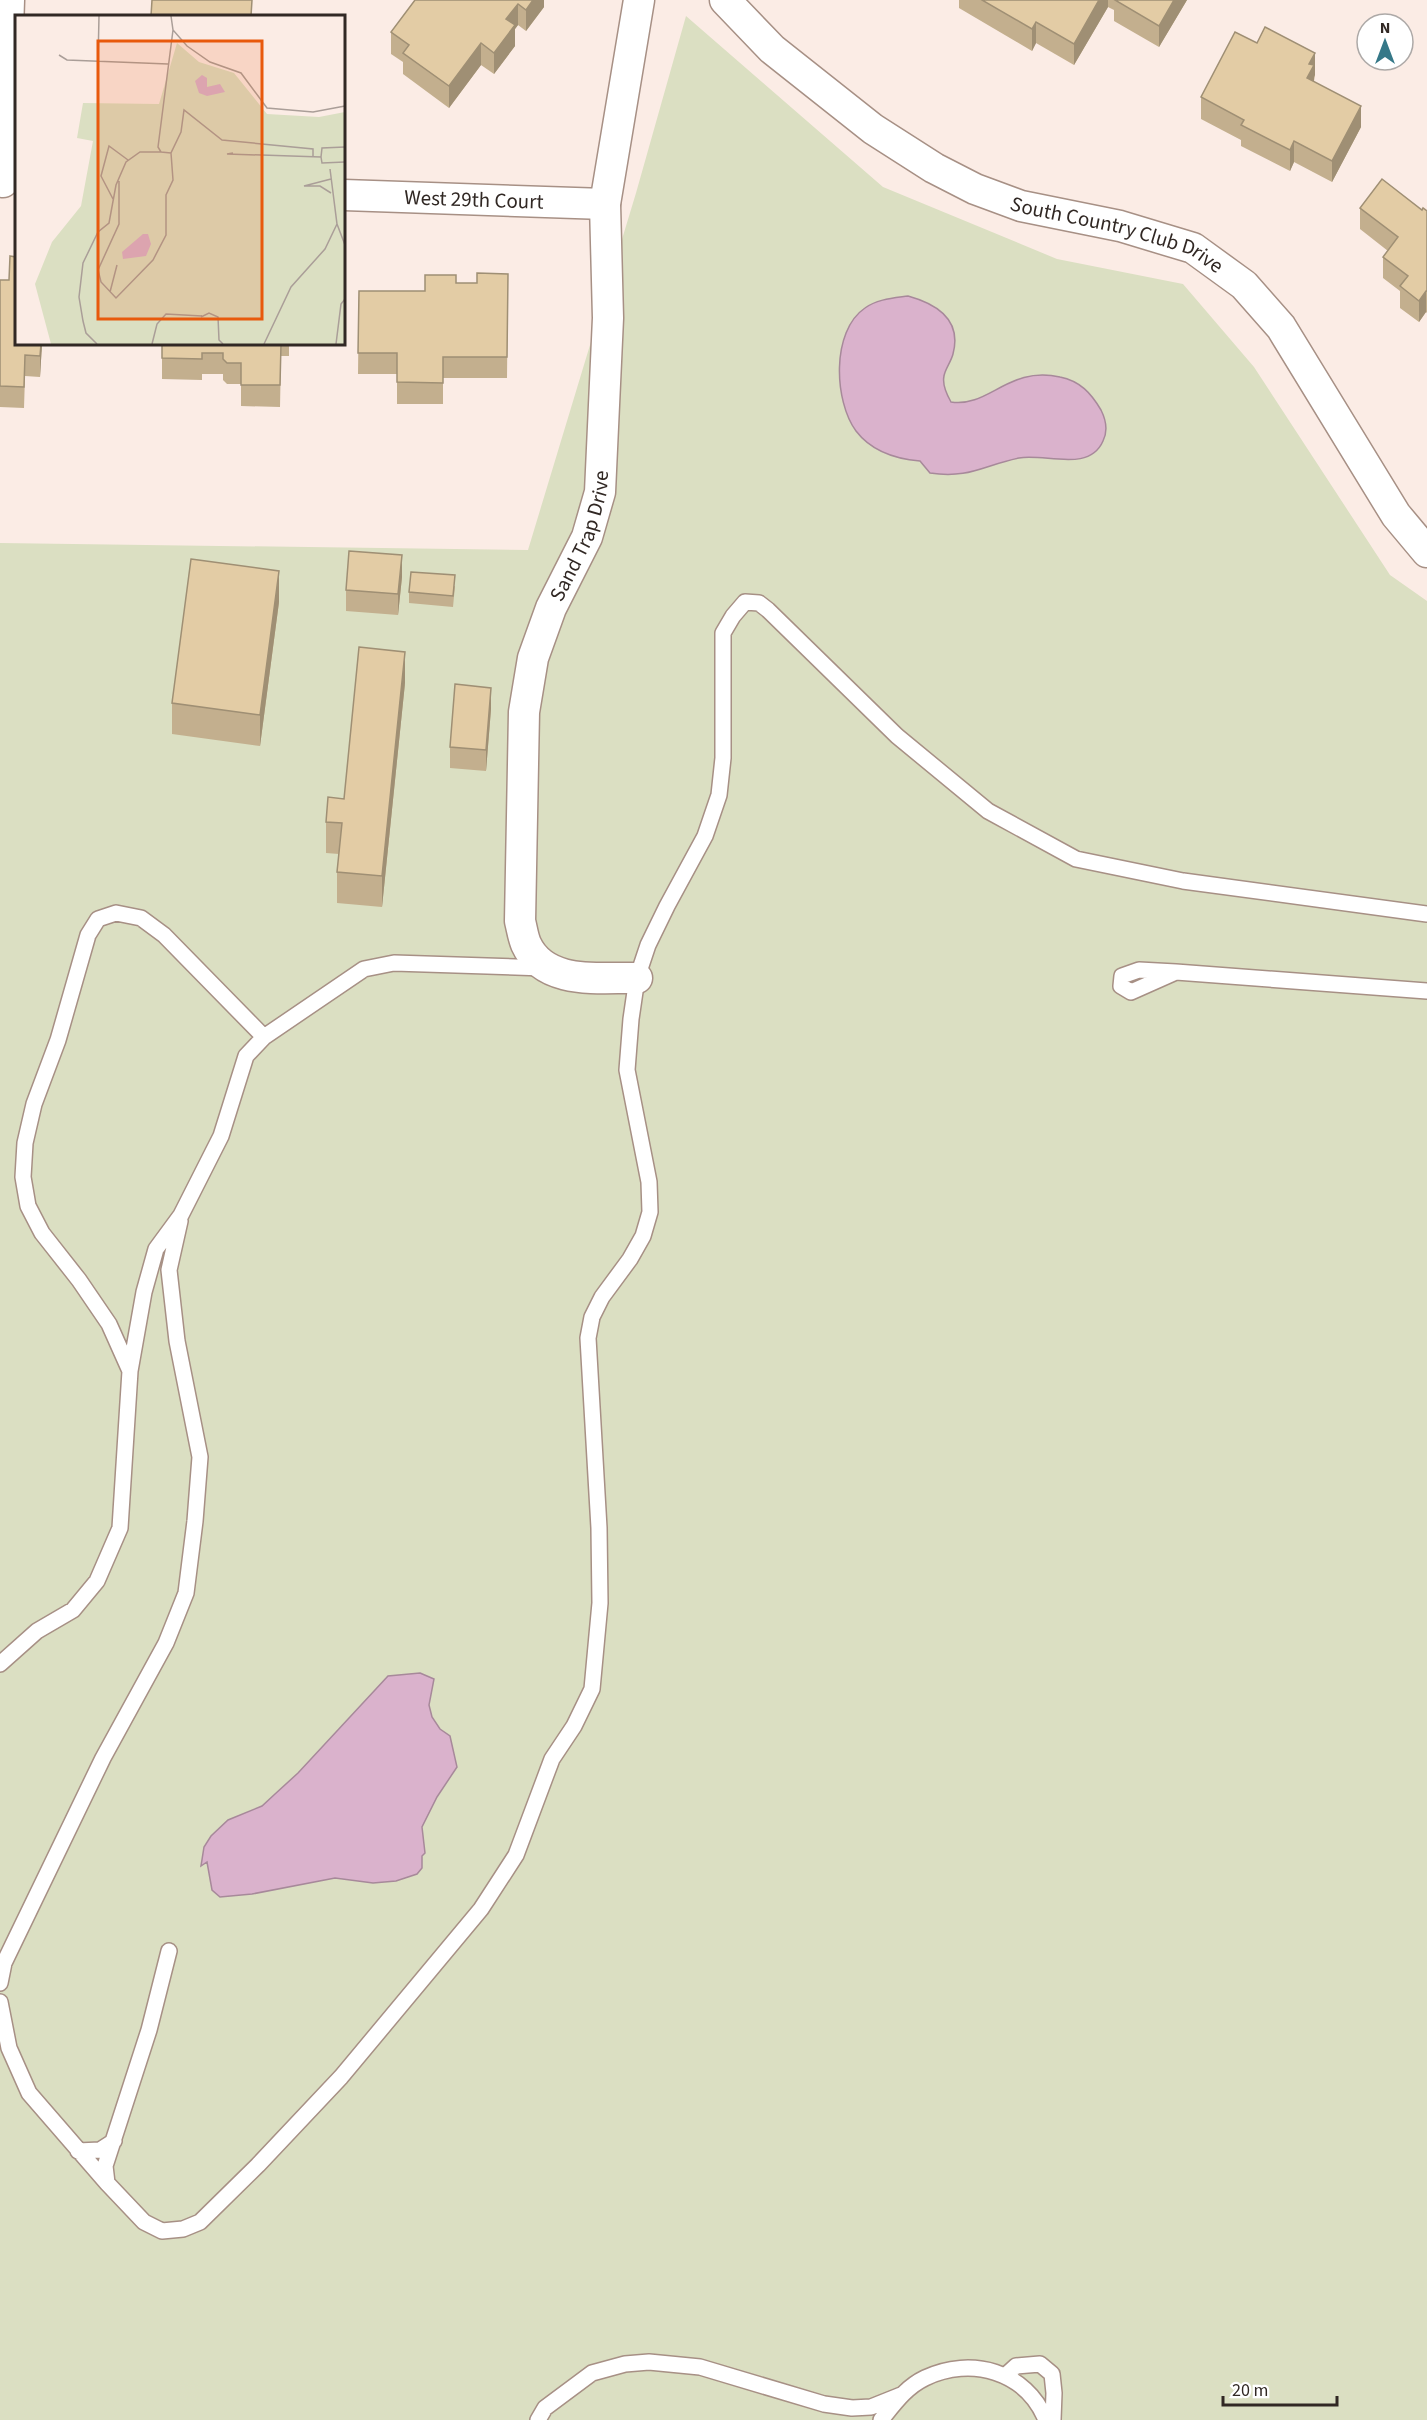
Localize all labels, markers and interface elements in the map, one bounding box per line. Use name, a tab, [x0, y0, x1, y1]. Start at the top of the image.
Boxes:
north arrow	[1355, 12, 1415, 72]
inset map	[15, 15, 345, 345]
text: N	[1380, 17, 1390, 39]
street label: West 29th Court	[404, 182, 544, 217]
street label: South Country Club Drive	[1006, 188, 1230, 280]
street label: Sand Trap Drive	[542, 470, 616, 606]
scale bar	[1223, 2369, 1337, 2407]
text: 20 m	[1232, 2378, 1268, 2403]

